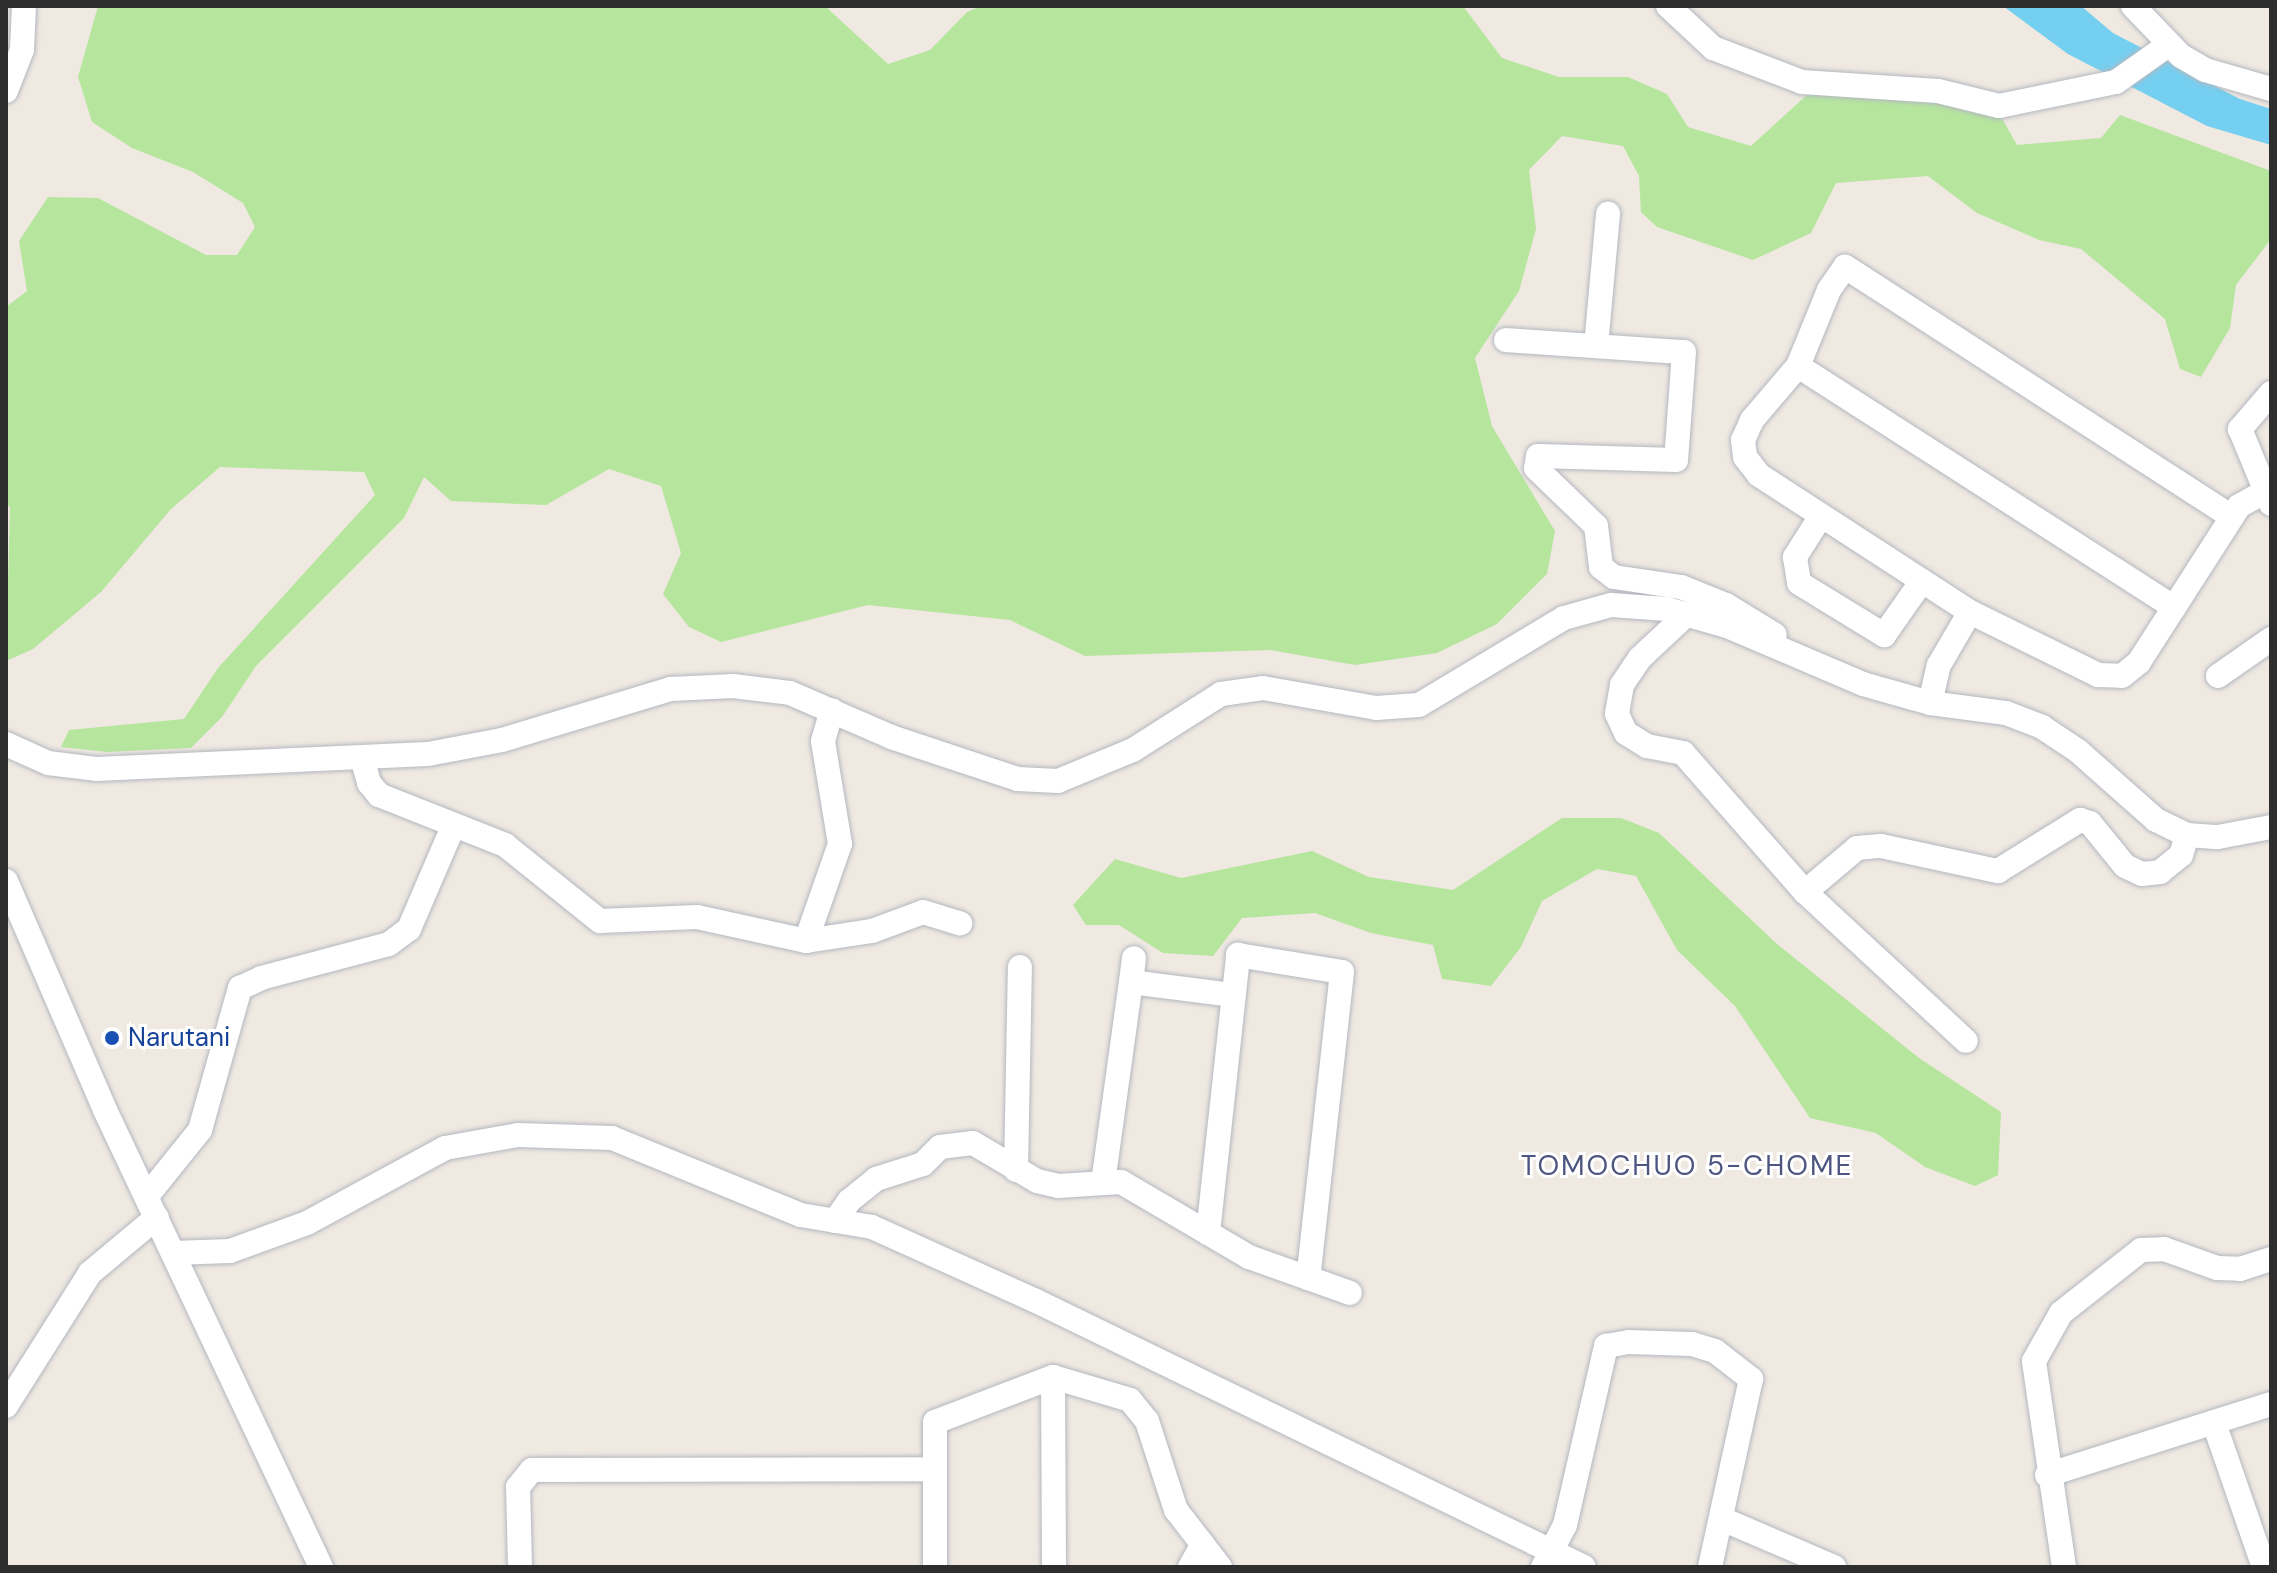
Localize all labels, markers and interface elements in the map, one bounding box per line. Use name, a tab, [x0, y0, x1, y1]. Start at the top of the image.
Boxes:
place label: Narutani	[128, 1022, 230, 1054]
marker: Narutani	[103, 1029, 121, 1047]
district label: TOMOCHUO 5-CHOME	[1521, 1149, 1853, 1183]

